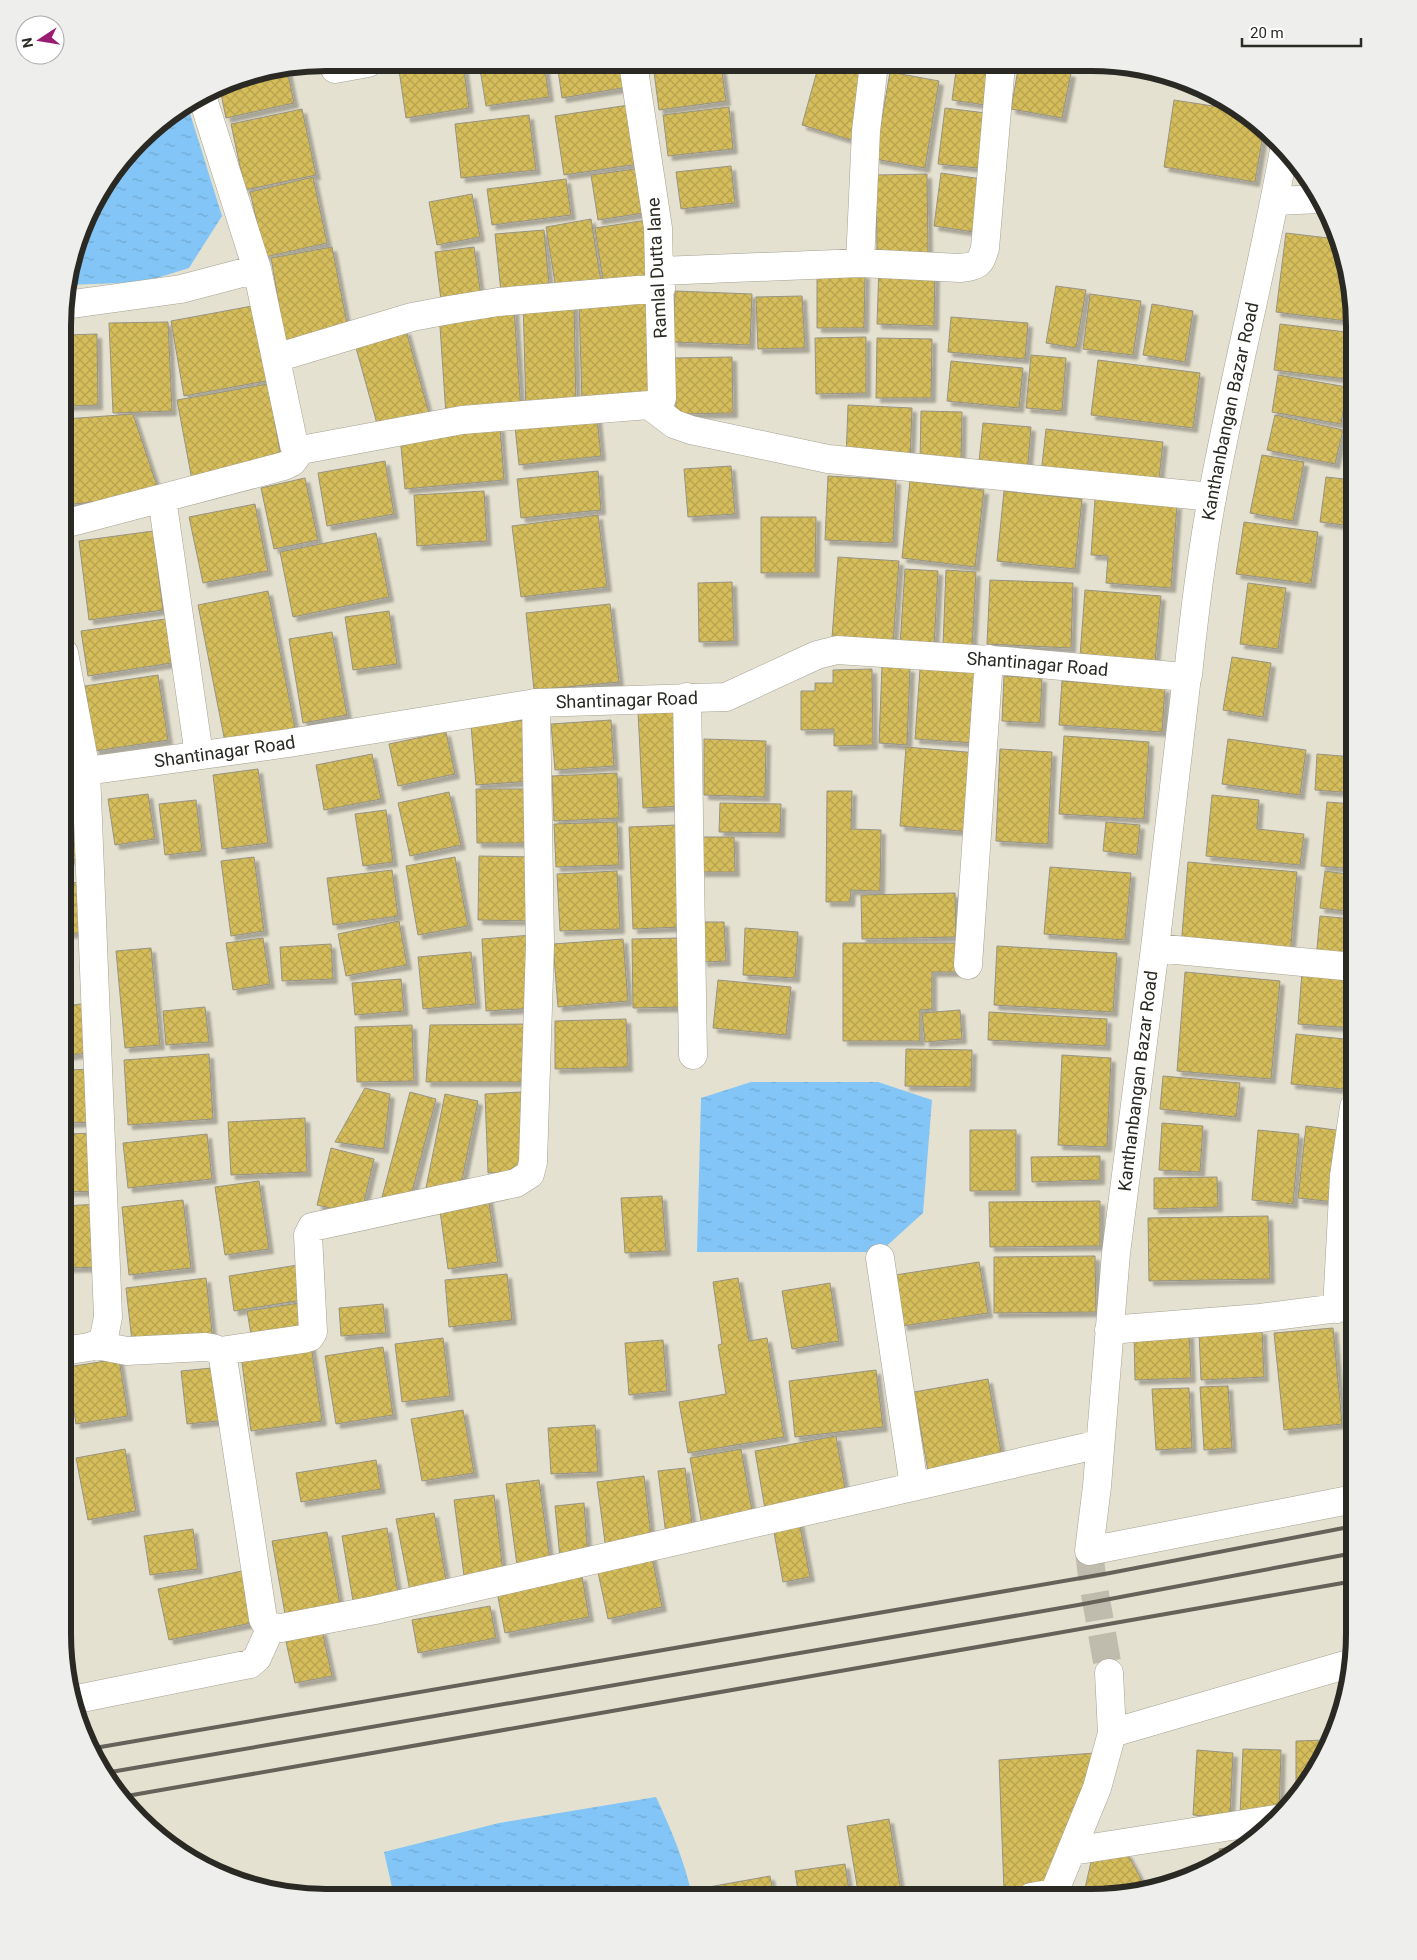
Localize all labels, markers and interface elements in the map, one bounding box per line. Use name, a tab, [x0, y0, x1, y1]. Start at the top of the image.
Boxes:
north arrow	[15, 15, 65, 65]
scale bar	[1242, 15, 1361, 47]
text: 20 m	[1250, 24, 1284, 42]
text: N	[18, 36, 36, 49]
street label: Ramlal Dutta lane	[642, 197, 671, 339]
street label: Kanthanbangan Bazar Road	[1197, 300, 1263, 522]
street label: Shantinagar Road	[966, 648, 1109, 680]
street label: Shantinagar Road	[555, 687, 698, 712]
street label: Shantinagar Road	[153, 731, 297, 771]
street label: Kanthanbangan Bazar Road	[1114, 969, 1161, 1193]

